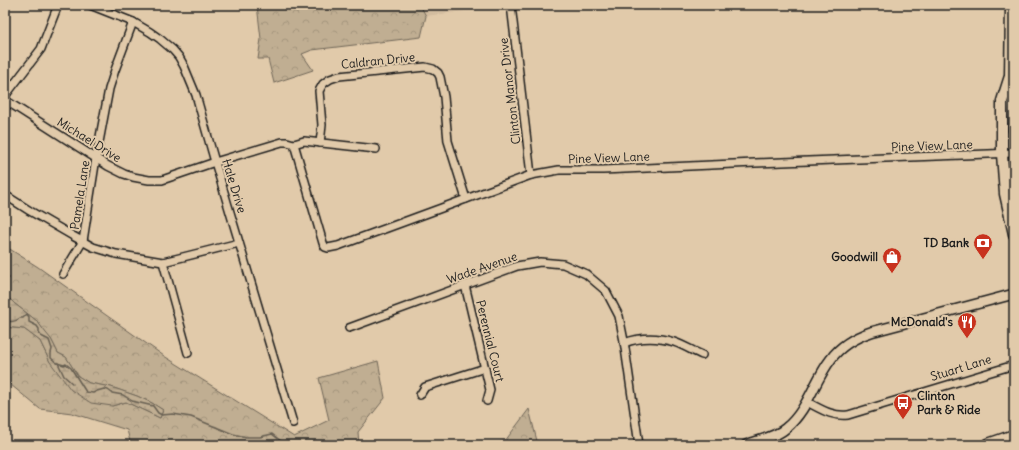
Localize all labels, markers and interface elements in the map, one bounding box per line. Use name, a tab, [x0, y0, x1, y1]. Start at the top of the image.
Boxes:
street label: Clinton Manor Drive	[496, 37, 523, 145]
street label: Caldran Drive	[340, 49, 416, 72]
street label: Michael Drive	[55, 114, 124, 165]
street label: Pine View Lane	[891, 137, 973, 154]
street label: Pine View Lane	[568, 149, 650, 166]
street label: Hale Drive	[219, 157, 250, 215]
street label: Pamela Lane	[67, 159, 92, 231]
bank icon: TD Bank	[972, 232, 994, 260]
place label: TD Bank	[924, 235, 969, 250]
shop icon: Goodwill	[881, 246, 903, 274]
street label: Wade Avenue	[444, 248, 519, 287]
place label: Goodwill	[831, 249, 878, 264]
street label: Perennial Court	[473, 298, 508, 383]
restaurant icon: McDonald's	[956, 311, 978, 339]
place label: McDonald's	[891, 314, 954, 329]
street label: Stuart Lane	[929, 351, 993, 384]
place label: Clinton Park & Ride	[917, 388, 981, 417]
bus stop icon: Clinton Park & Ride	[892, 392, 914, 420]

